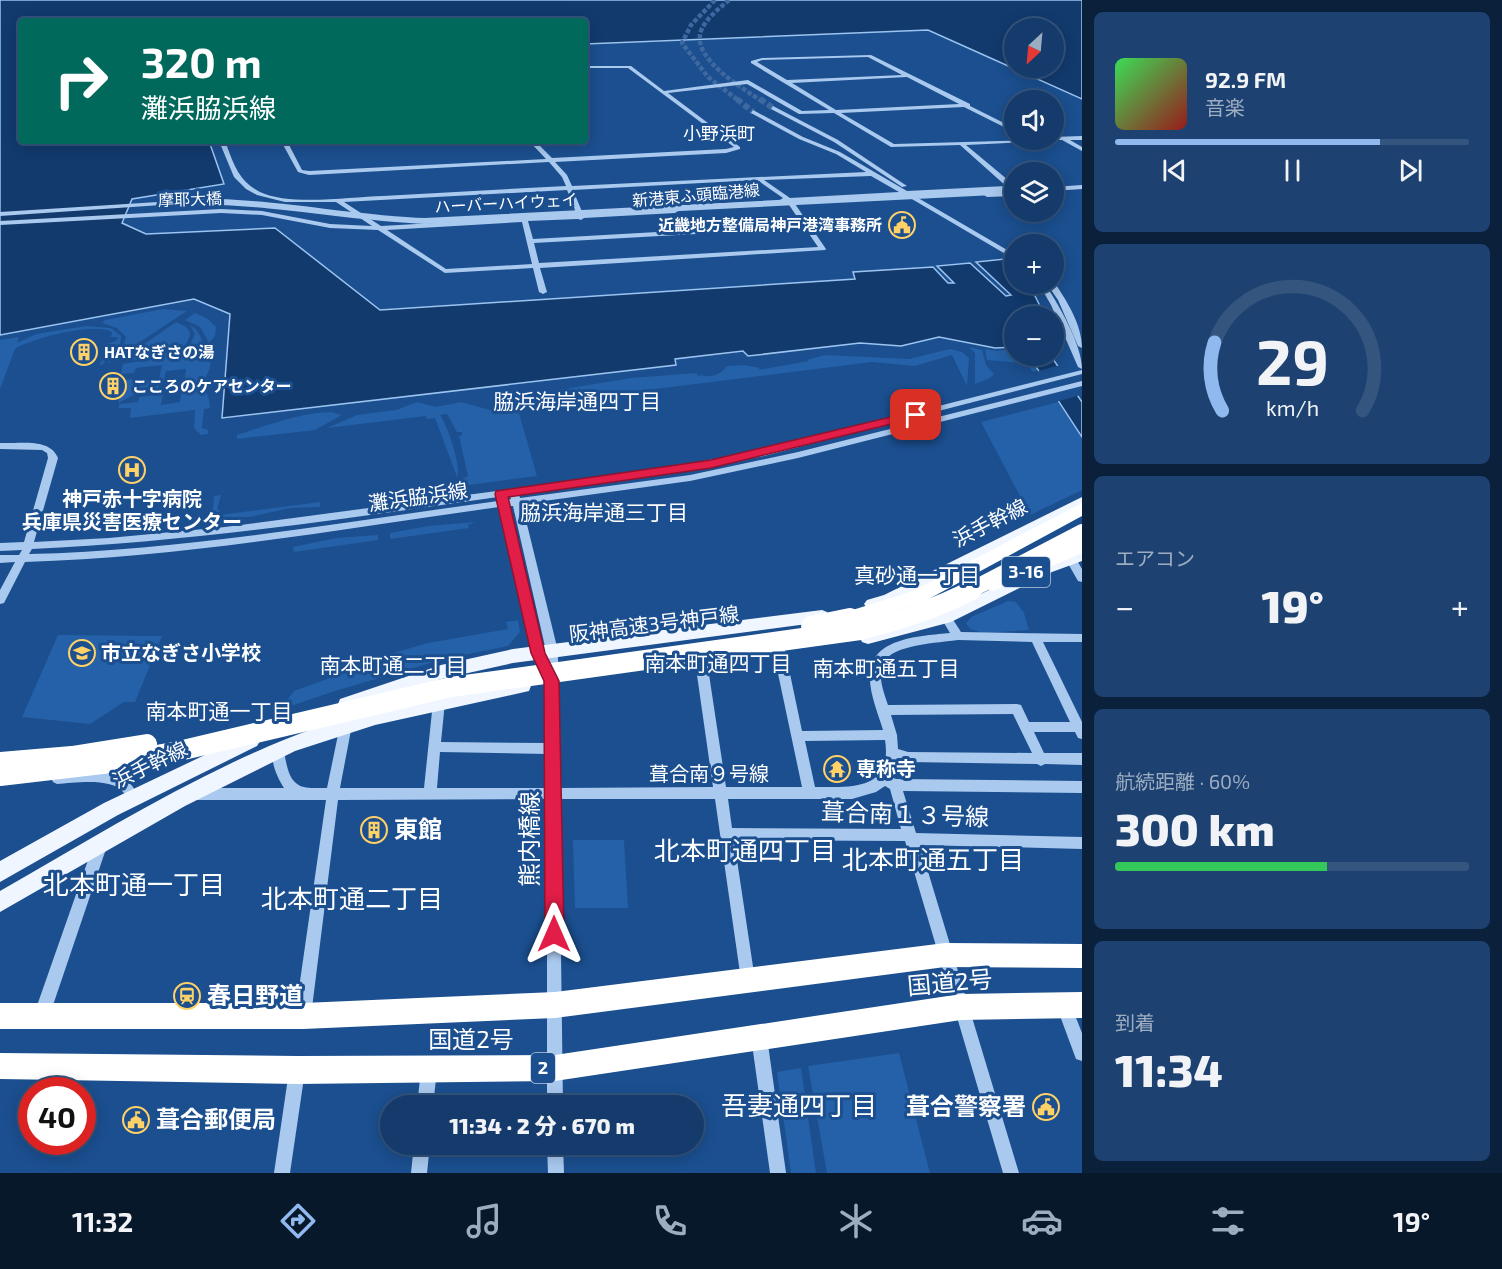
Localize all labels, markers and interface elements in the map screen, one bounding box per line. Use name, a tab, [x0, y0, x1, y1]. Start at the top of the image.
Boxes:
north arrow	[1004, 18, 1064, 78]
map controls	[1004, 18, 1064, 366]
text: 320 m	[141, 36, 262, 86]
icon: right	[42, 42, 120, 120]
text: 92.9 FM	[1205, 66, 1286, 92]
button: sound	[1004, 90, 1064, 150]
text: 灘浜脇浜線	[141, 91, 276, 123]
text: 音楽	[1205, 95, 1245, 119]
district label: 小野浜町	[683, 122, 755, 144]
icon: previous	[1158, 154, 1191, 187]
icon: pause	[1276, 154, 1309, 187]
icon: next	[1394, 154, 1427, 187]
button: layers	[1004, 162, 1064, 222]
street label: 新港東ふ頭臨港線	[631, 179, 761, 210]
street label: 摩耶大橋	[158, 188, 222, 209]
street label: ハーバーハイウェイ	[434, 189, 578, 216]
public building icon: 近畿地方整備局神戸港湾事務所	[887, 210, 917, 240]
place label: 近畿地方整備局神戸港湾事務所	[658, 215, 882, 234]
button: +	[1004, 234, 1064, 294]
button: −	[1004, 306, 1064, 366]
text: 29	[1255, 323, 1329, 398]
building icon: HATなぎさの湯	[69, 337, 99, 367]
place label: HATなぎさの湯	[104, 342, 214, 361]
building icon: こころのケアセンター	[98, 371, 128, 401]
place label: こころのケアセンター	[132, 376, 292, 395]
district label: 脇浜海岸通四丁目	[493, 388, 661, 413]
pin	[890, 389, 941, 440]
text: km/h	[1265, 396, 1319, 421]
icon: arrive	[899, 398, 932, 431]
hospital icon: 神戸赤十字病院 兵庫県災害医療センター	[117, 455, 147, 485]
street label: 灘浜脇浜線	[367, 477, 469, 515]
place label: 神戸赤十字病院 兵庫県災害医療センター	[22, 486, 242, 533]
street label: 浜手幹線	[948, 493, 1031, 551]
district label: 脇浜海岸通三丁目	[520, 499, 688, 524]
text: エアコン	[1115, 546, 1195, 570]
road number: 3-16	[1002, 557, 1050, 587]
district label: 真砂通一丁目	[854, 562, 980, 587]
text: 19°	[1261, 578, 1324, 632]
text: −	[1115, 586, 1134, 626]
text: +	[1451, 586, 1469, 626]
street label: 阪神高速3号神戸線	[567, 601, 740, 645]
school or university icon: 市立なぎさ小学校	[67, 638, 97, 668]
place label: 市立なぎさ小学校	[101, 640, 261, 664]
district label: 南本町通四丁目	[645, 650, 792, 675]
district label: 南本町通二丁目	[320, 652, 467, 677]
district label: 南本町通五丁目	[813, 655, 960, 680]
district label: 南本町通一丁目	[146, 698, 293, 723]
street label: 浜手幹線	[108, 736, 191, 792]
temple icon: 専称寺	[822, 754, 852, 784]
place label: 専称寺	[856, 756, 916, 780]
street label: 葺合南９号線	[649, 761, 769, 785]
text: 航続距離 · 60%	[1115, 769, 1250, 793]
street label: 熊内橋線	[514, 791, 543, 887]
street label: 葺合南１３号線	[821, 796, 990, 831]
text: 300 km	[1115, 801, 1275, 855]
place label: 東館	[394, 814, 442, 843]
building icon: 東館	[359, 815, 389, 845]
district label: 北本町通四丁目	[654, 834, 836, 865]
district label: 北本町通五丁目	[842, 843, 1024, 874]
district label: 北本町通一丁目	[43, 868, 225, 899]
district label: 北本町通二丁目	[261, 882, 443, 913]
position arrow	[522, 902, 586, 966]
street label: 国道2号	[906, 963, 994, 1000]
place label: 春日野道	[207, 980, 303, 1009]
station icon: 春日野道	[172, 981, 202, 1011]
text: 到着	[1115, 1010, 1155, 1034]
street label: 国道2号	[428, 1024, 514, 1053]
text: 11:34	[1115, 1042, 1223, 1096]
road number: 2	[531, 1053, 555, 1083]
speed limit sign: 40	[18, 1077, 96, 1155]
district label: 吾妻通四丁目	[721, 1089, 877, 1120]
place label: 葺合警察署	[906, 1091, 1026, 1120]
public building icon: 葺合警察署	[1031, 1092, 1061, 1122]
place label: 葺合郵便局	[156, 1104, 276, 1133]
public building icon: 葺合郵便局	[121, 1105, 151, 1135]
text: 11:34 · 2 分 · 670 m	[449, 1112, 635, 1138]
icon: directions	[277, 1200, 319, 1242]
icon: music	[463, 1200, 505, 1242]
icon: phone	[649, 1200, 691, 1242]
icon: climate	[835, 1200, 877, 1242]
icon: car	[1021, 1200, 1063, 1242]
icon: filters	[1207, 1200, 1249, 1242]
text: 11:32	[72, 1205, 133, 1237]
text: 19°	[1393, 1205, 1430, 1237]

